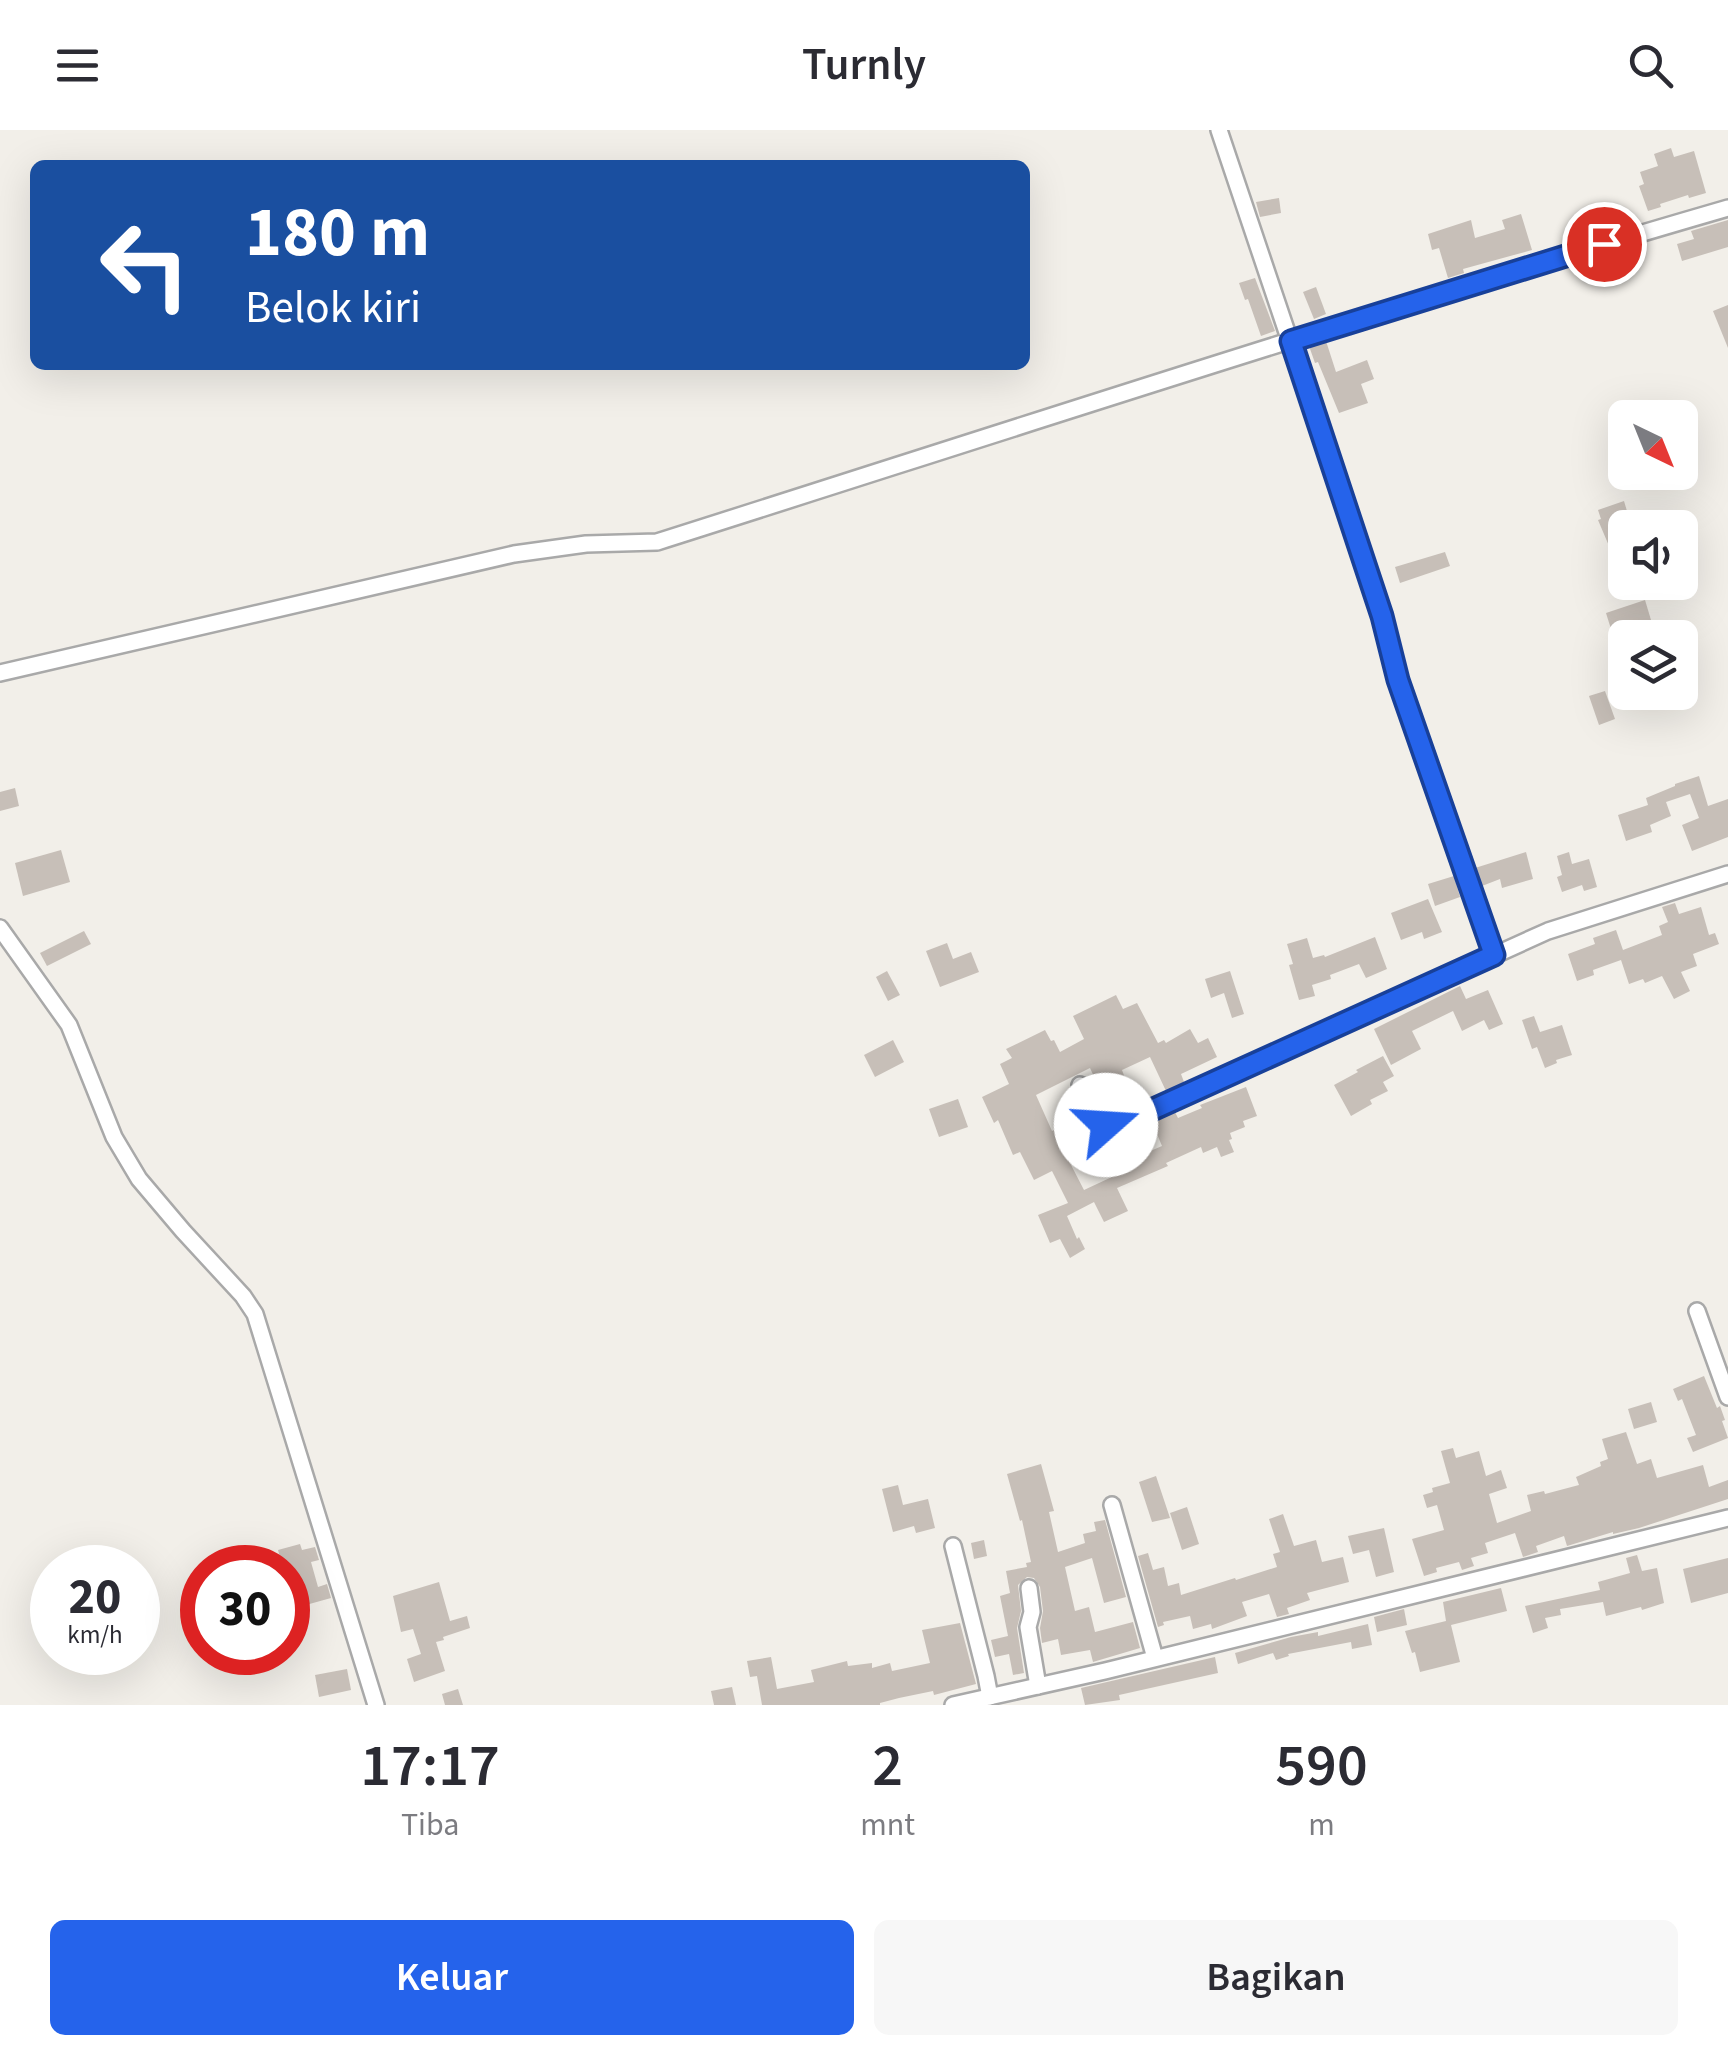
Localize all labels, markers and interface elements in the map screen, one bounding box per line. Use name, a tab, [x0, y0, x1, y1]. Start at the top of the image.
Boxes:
text: Turnly	[802, 33, 926, 97]
icon: menu	[50, 38, 105, 93]
icon: search	[1623, 38, 1678, 93]
text: 180 m	[245, 183, 430, 283]
icon: left	[80, 200, 210, 330]
pin	[1562, 202, 1647, 287]
icon: arrive	[1577, 217, 1632, 272]
text: Belok kiri	[245, 276, 421, 340]
north arrow	[1608, 400, 1698, 490]
map controls	[1608, 400, 1698, 710]
button: sound	[1608, 510, 1698, 600]
button: layers	[1608, 620, 1698, 710]
position arrow	[1054, 1073, 1158, 1177]
speed limit sign: 30	[180, 1545, 310, 1675]
text: 20	[69, 1562, 121, 1633]
text: km/h	[67, 1617, 123, 1653]
text: 17:17	[360, 1724, 500, 1809]
text: 2	[872, 1724, 903, 1809]
text: 590	[1275, 1724, 1368, 1809]
text: Tiba	[401, 1802, 459, 1848]
text: mnt	[860, 1802, 915, 1848]
text: m	[1308, 1802, 1335, 1848]
button: Keluar	[50, 1920, 854, 2035]
button: Bagikan	[874, 1920, 1678, 2035]

